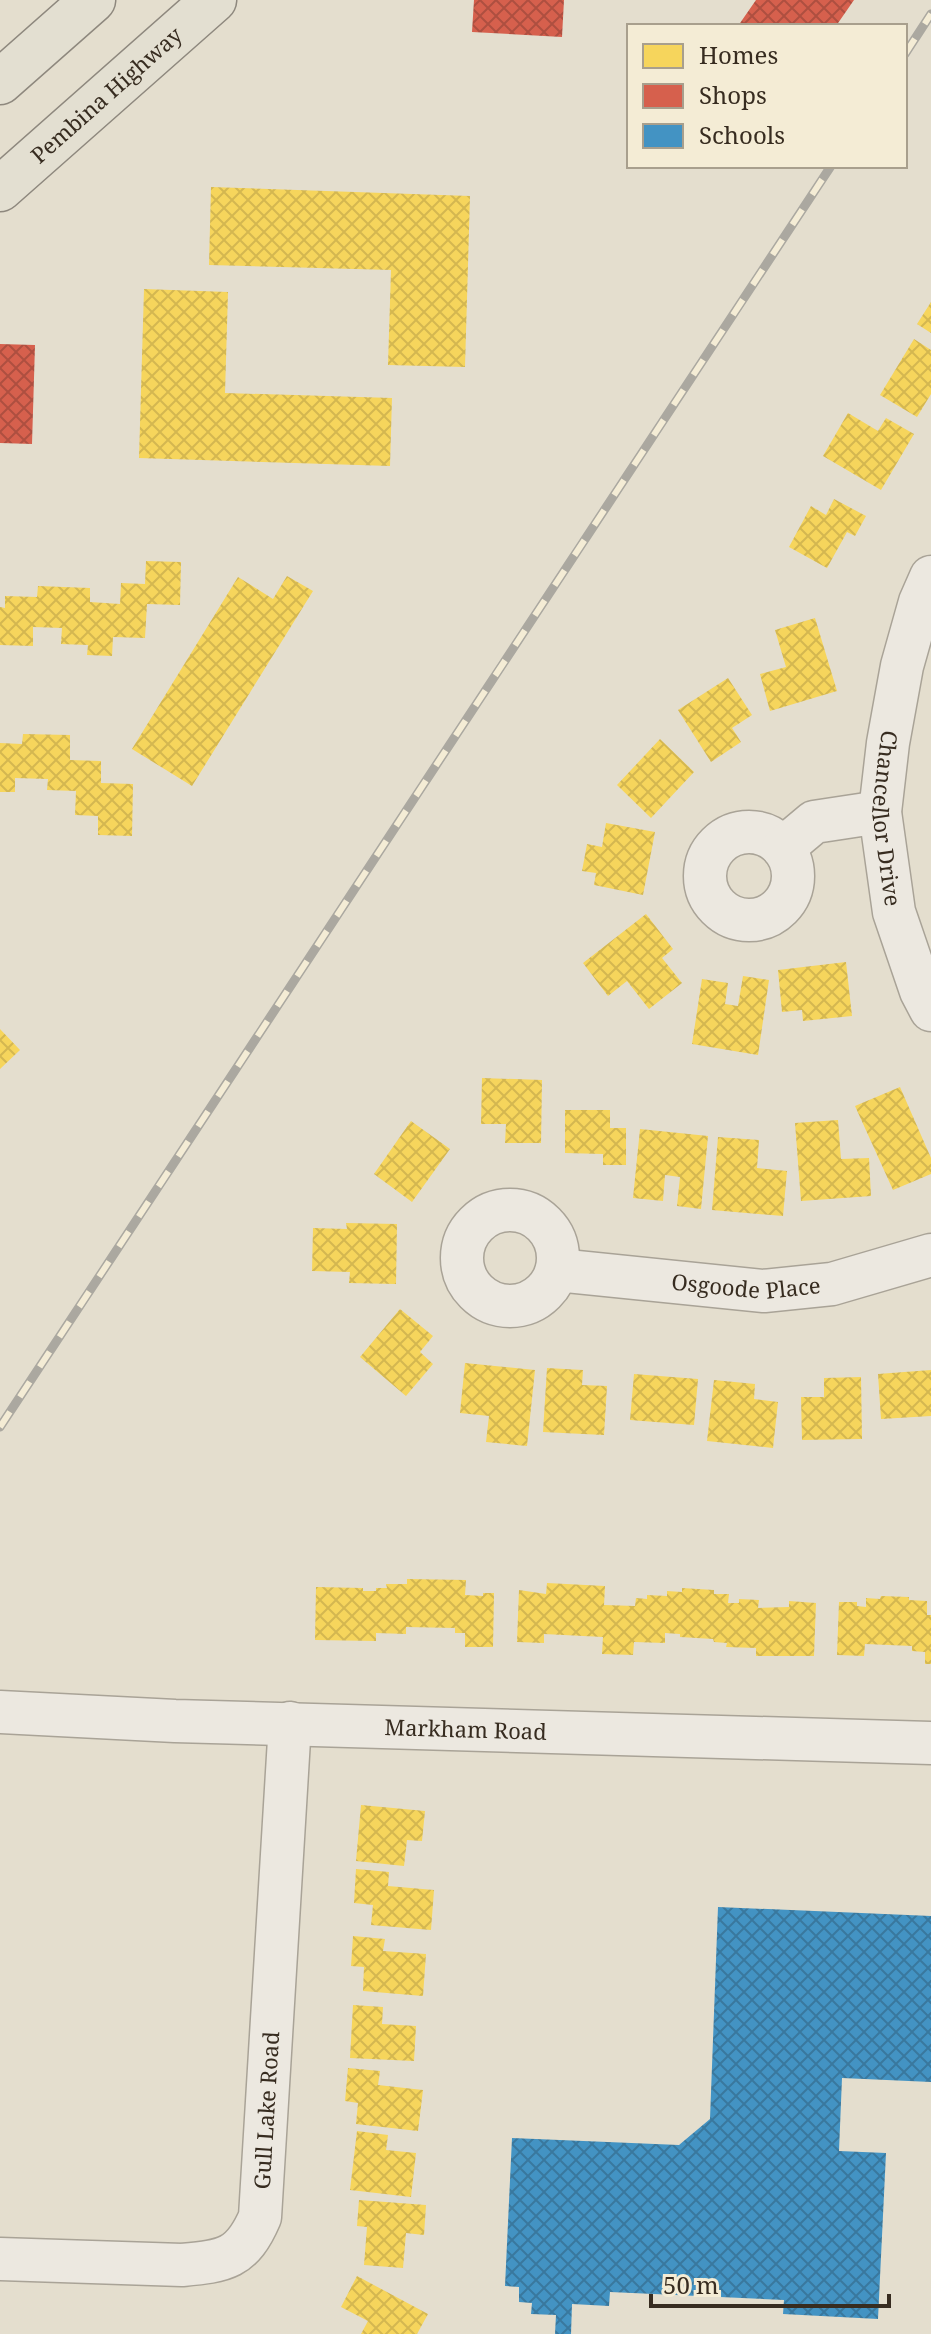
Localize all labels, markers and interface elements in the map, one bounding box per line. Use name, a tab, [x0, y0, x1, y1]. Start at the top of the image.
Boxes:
street label: Pembina Highway	[24, 19, 188, 169]
legend	[627, 24, 907, 168]
text: Homes	[699, 38, 778, 71]
text: Shops	[699, 78, 767, 111]
text: Schools	[699, 118, 785, 151]
street label: Chancellor Drive	[866, 728, 909, 908]
street label: Osgoode Place	[670, 1266, 822, 1305]
street label: Markham Road	[384, 1711, 548, 1746]
street label: Gull Lake Road	[246, 2030, 285, 2190]
scale bar	[651, 2258, 889, 2308]
text: 50 m	[663, 2268, 719, 2301]

